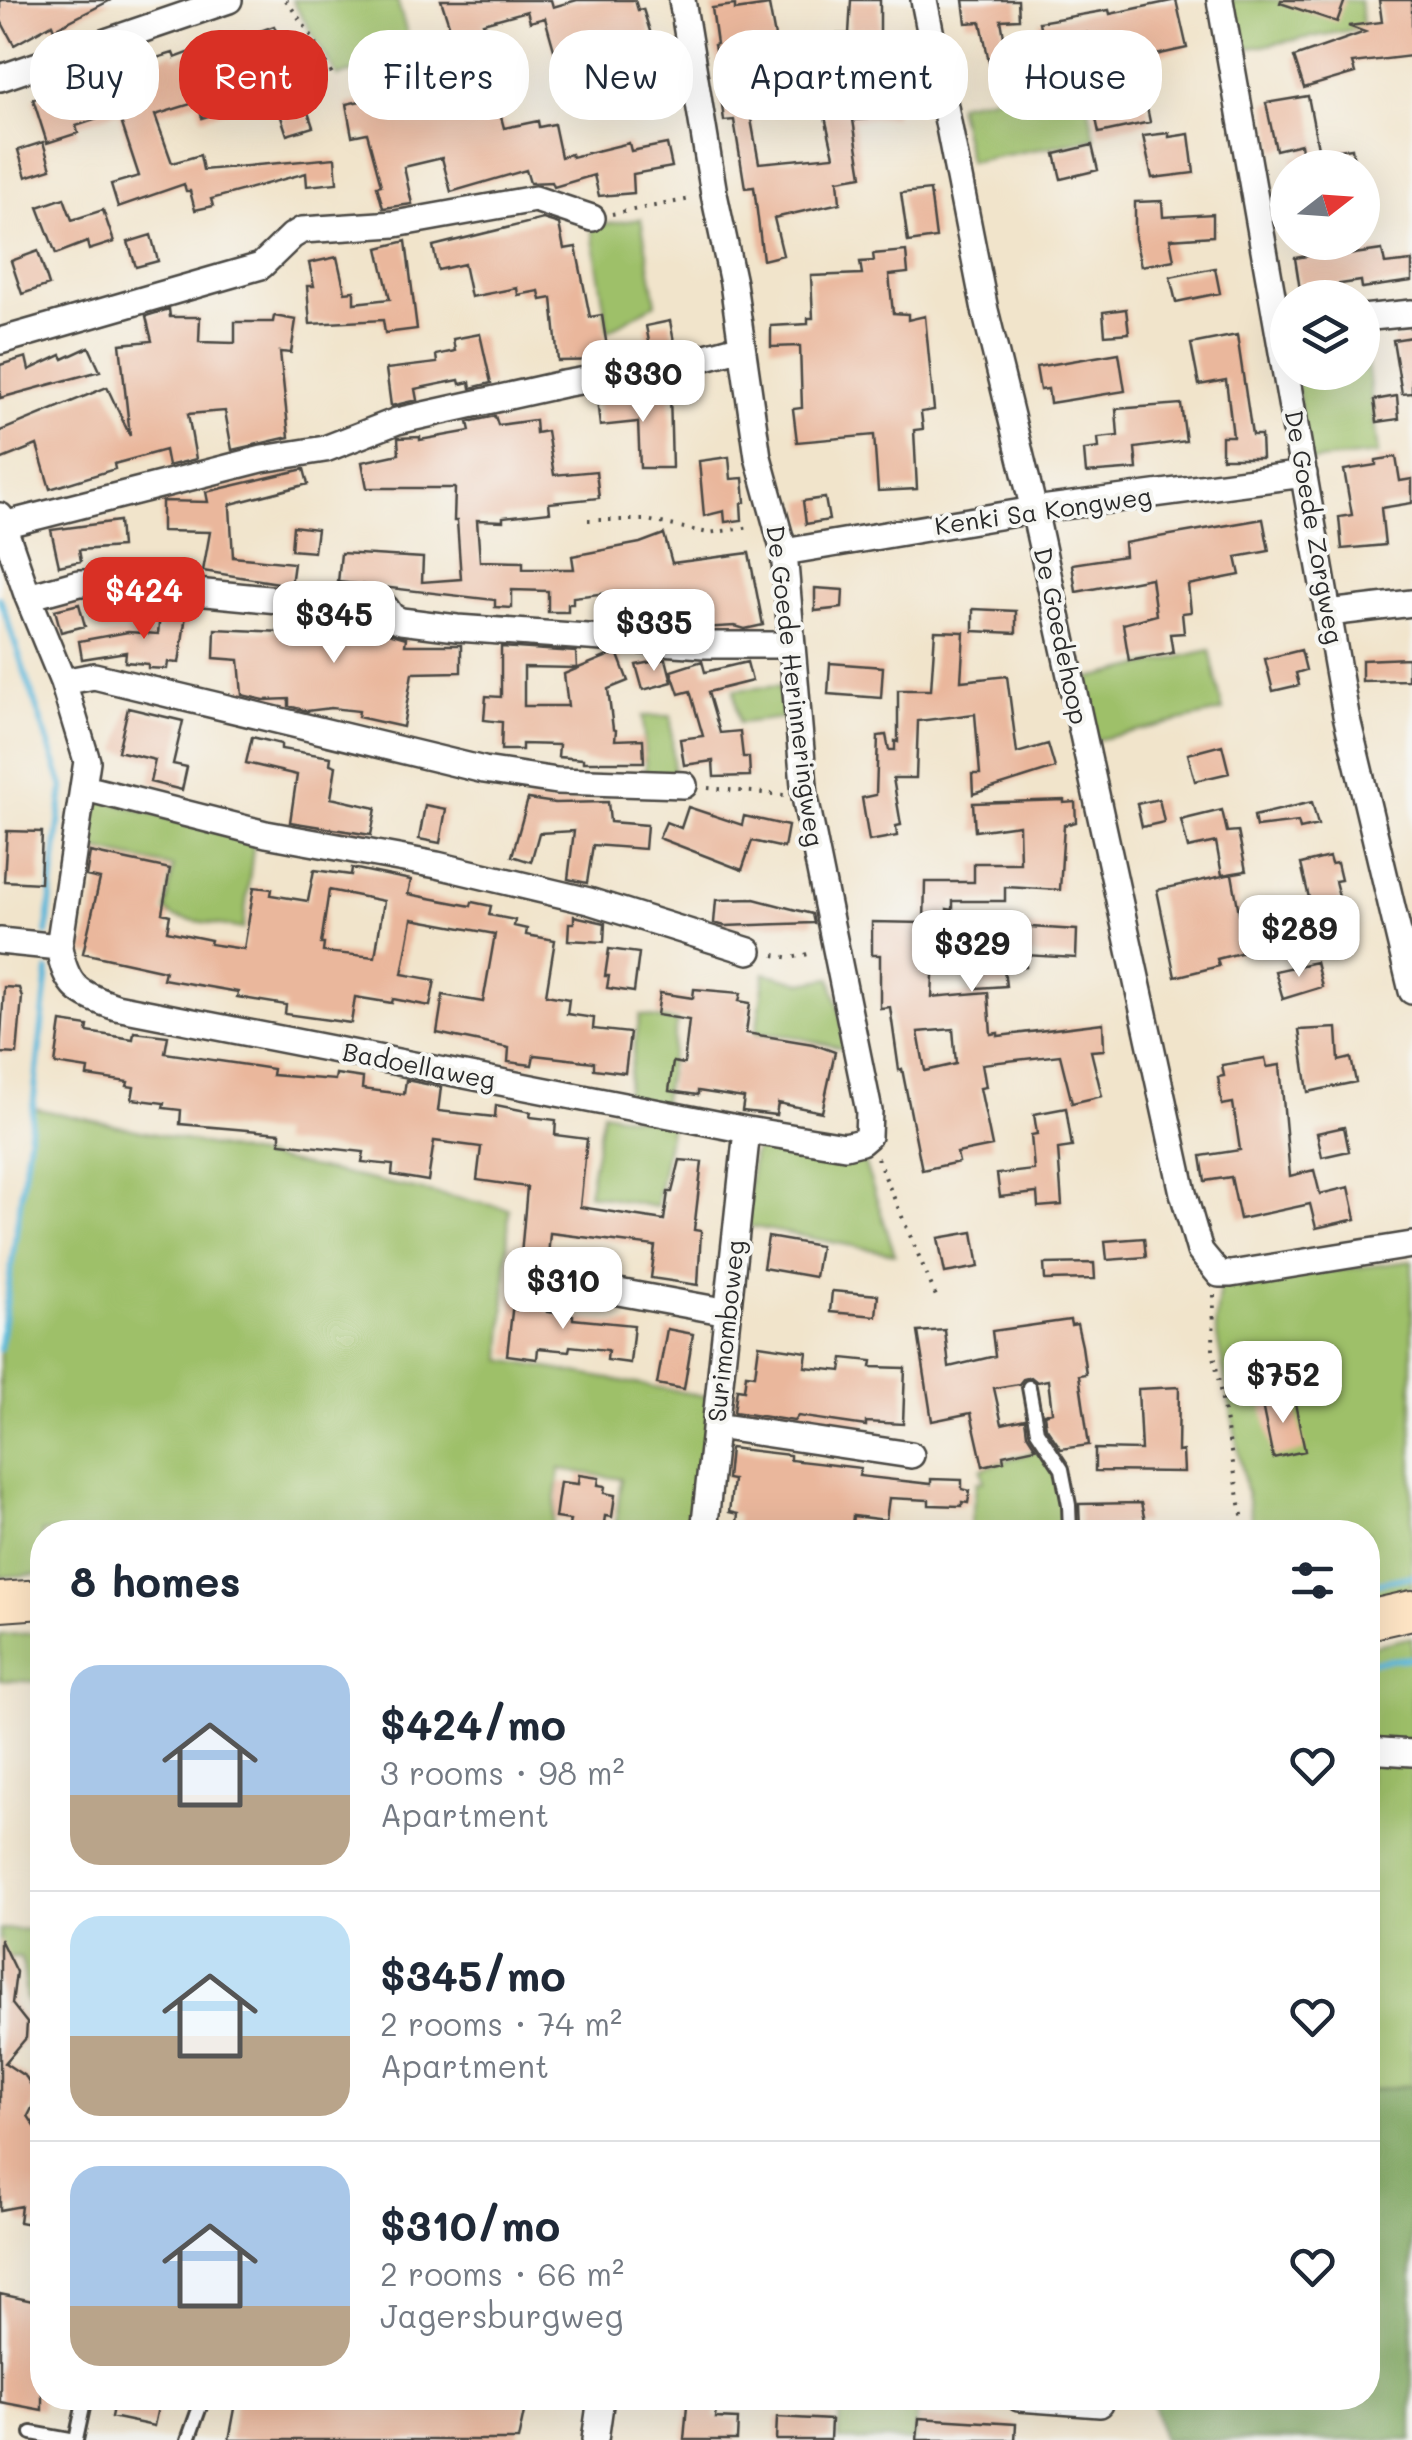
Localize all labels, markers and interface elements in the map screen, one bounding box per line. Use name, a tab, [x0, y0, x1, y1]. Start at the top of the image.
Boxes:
chip: Buy	[30, 30, 159, 120]
chip: Rent	[179, 30, 328, 120]
chip: Filters	[348, 30, 529, 120]
chip: New	[549, 30, 693, 120]
chip: Apartment	[713, 30, 968, 120]
chip: House	[988, 30, 1162, 120]
north arrow	[1270, 150, 1380, 260]
map controls	[1270, 150, 1380, 390]
button: layers	[1270, 280, 1380, 390]
pin: $330	[584, 340, 702, 425]
text: $330	[604, 351, 682, 393]
street label: De Goede Zorgweg	[1279, 407, 1351, 646]
street label: Kenki Sa Kongweg	[932, 479, 1153, 541]
street label: De Goede Herinneringweg	[760, 523, 832, 848]
street label: De Goedehoop	[1028, 544, 1096, 727]
pin: $424	[85, 557, 203, 642]
text: $424	[105, 568, 183, 610]
pin: $345	[275, 581, 393, 666]
pin: $335	[595, 589, 713, 674]
text: $345	[295, 592, 373, 634]
text: $335	[616, 600, 692, 642]
pin: $289	[1240, 895, 1358, 980]
text: $289	[1261, 906, 1337, 948]
pin: $329	[913, 910, 1031, 995]
text: $329	[934, 921, 1010, 963]
street label: Badoellaweg	[340, 1035, 498, 1095]
street label: Surimomboweg	[700, 1238, 750, 1423]
pin: $310	[504, 1247, 622, 1332]
text: $310	[526, 1258, 600, 1300]
pin: $752	[1224, 1341, 1342, 1426]
text: $752	[1246, 1352, 1320, 1394]
text: 8 homes	[70, 1553, 241, 1608]
icon: filters	[1285, 1553, 1340, 1608]
text: $424/mo	[380, 1696, 566, 1751]
icon: home	[150, 1705, 270, 1825]
icon: heart	[1285, 1738, 1340, 1793]
text: 3 rooms · 98 m²	[380, 1751, 625, 1793]
text: Apartment	[380, 1793, 549, 1835]
text: $345/mo	[380, 1947, 566, 2002]
icon: home	[150, 1956, 270, 2076]
icon: heart	[1285, 1989, 1340, 2044]
text: 2 rooms · 74 m²	[380, 2002, 622, 2044]
text: Apartment	[380, 2044, 549, 2086]
text: $310/mo	[380, 2197, 560, 2252]
icon: home	[150, 2206, 270, 2326]
icon: heart	[1285, 2239, 1340, 2294]
text: 2 rooms · 66 m²	[380, 2252, 624, 2294]
text: Jagersburgweg	[380, 2294, 623, 2336]

